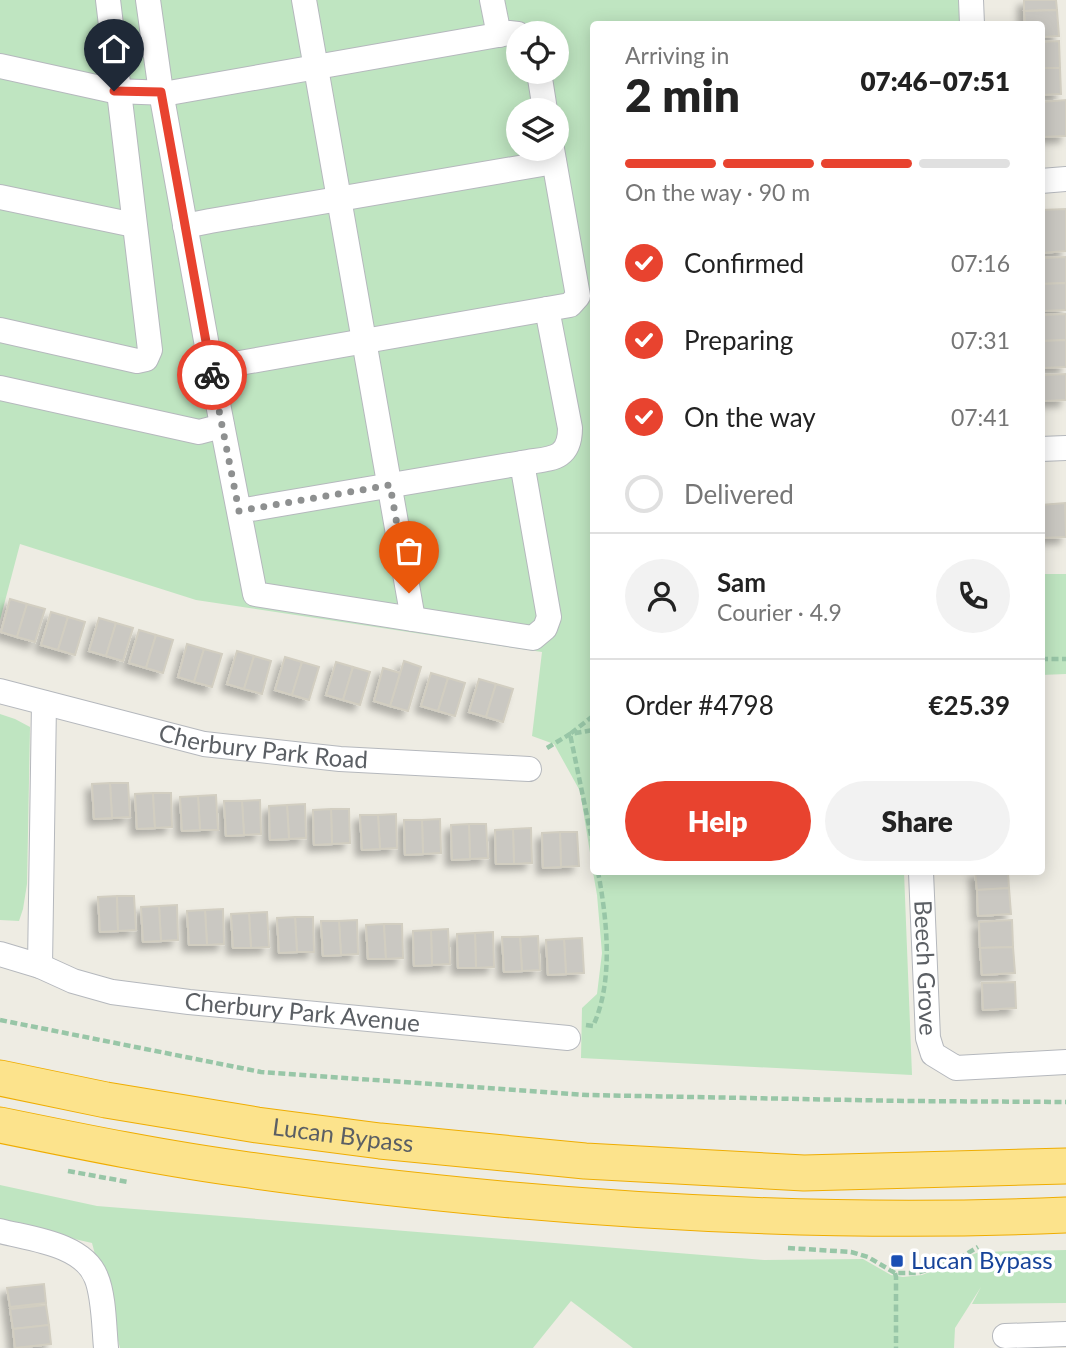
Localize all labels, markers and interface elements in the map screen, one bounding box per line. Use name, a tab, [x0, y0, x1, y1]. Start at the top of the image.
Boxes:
pin	[84, 19, 144, 91]
map controls	[506, 21, 569, 161]
button: locate	[506, 21, 569, 84]
icon: home	[95, 30, 133, 68]
text: Arriving in	[625, 41, 729, 69]
text: 07:46–07:51	[860, 65, 1010, 97]
text: 2 min	[625, 67, 740, 122]
button: layers	[506, 98, 569, 161]
text: On the way · 90 m	[625, 178, 810, 206]
icon: check	[625, 244, 663, 282]
text: Confirmed	[684, 247, 804, 279]
text: 07:16	[951, 249, 1010, 277]
icon: check	[625, 321, 663, 359]
text: Preparing	[684, 324, 793, 356]
text: 07:31	[951, 326, 1010, 354]
courier	[177, 340, 247, 410]
icon: bike	[193, 356, 231, 394]
icon: check	[625, 398, 663, 436]
text: On the way	[684, 401, 816, 433]
text: 07:41	[951, 403, 1010, 431]
text: Delivered	[684, 478, 794, 510]
pin	[379, 521, 439, 593]
icon: bag	[390, 532, 428, 570]
button: person	[625, 559, 699, 633]
button: phone	[936, 559, 1010, 633]
text: Sam	[717, 566, 766, 598]
text: Courier · 4.9	[717, 598, 842, 626]
text: Order #4798	[625, 689, 774, 721]
text: €25.39	[928, 689, 1010, 721]
street label: Cherbury Park Road	[156, 717, 369, 773]
button: Help	[625, 781, 811, 861]
button: Share	[825, 781, 1010, 861]
street label: Beech Grove	[909, 900, 944, 1036]
street label: Cherbury Park Avenue	[183, 986, 421, 1037]
street label: Lucan Bypass	[271, 1111, 415, 1157]
place label: Lucan Bypass	[911, 1245, 1053, 1274]
marker: Lucan Bypass	[889, 1253, 905, 1269]

